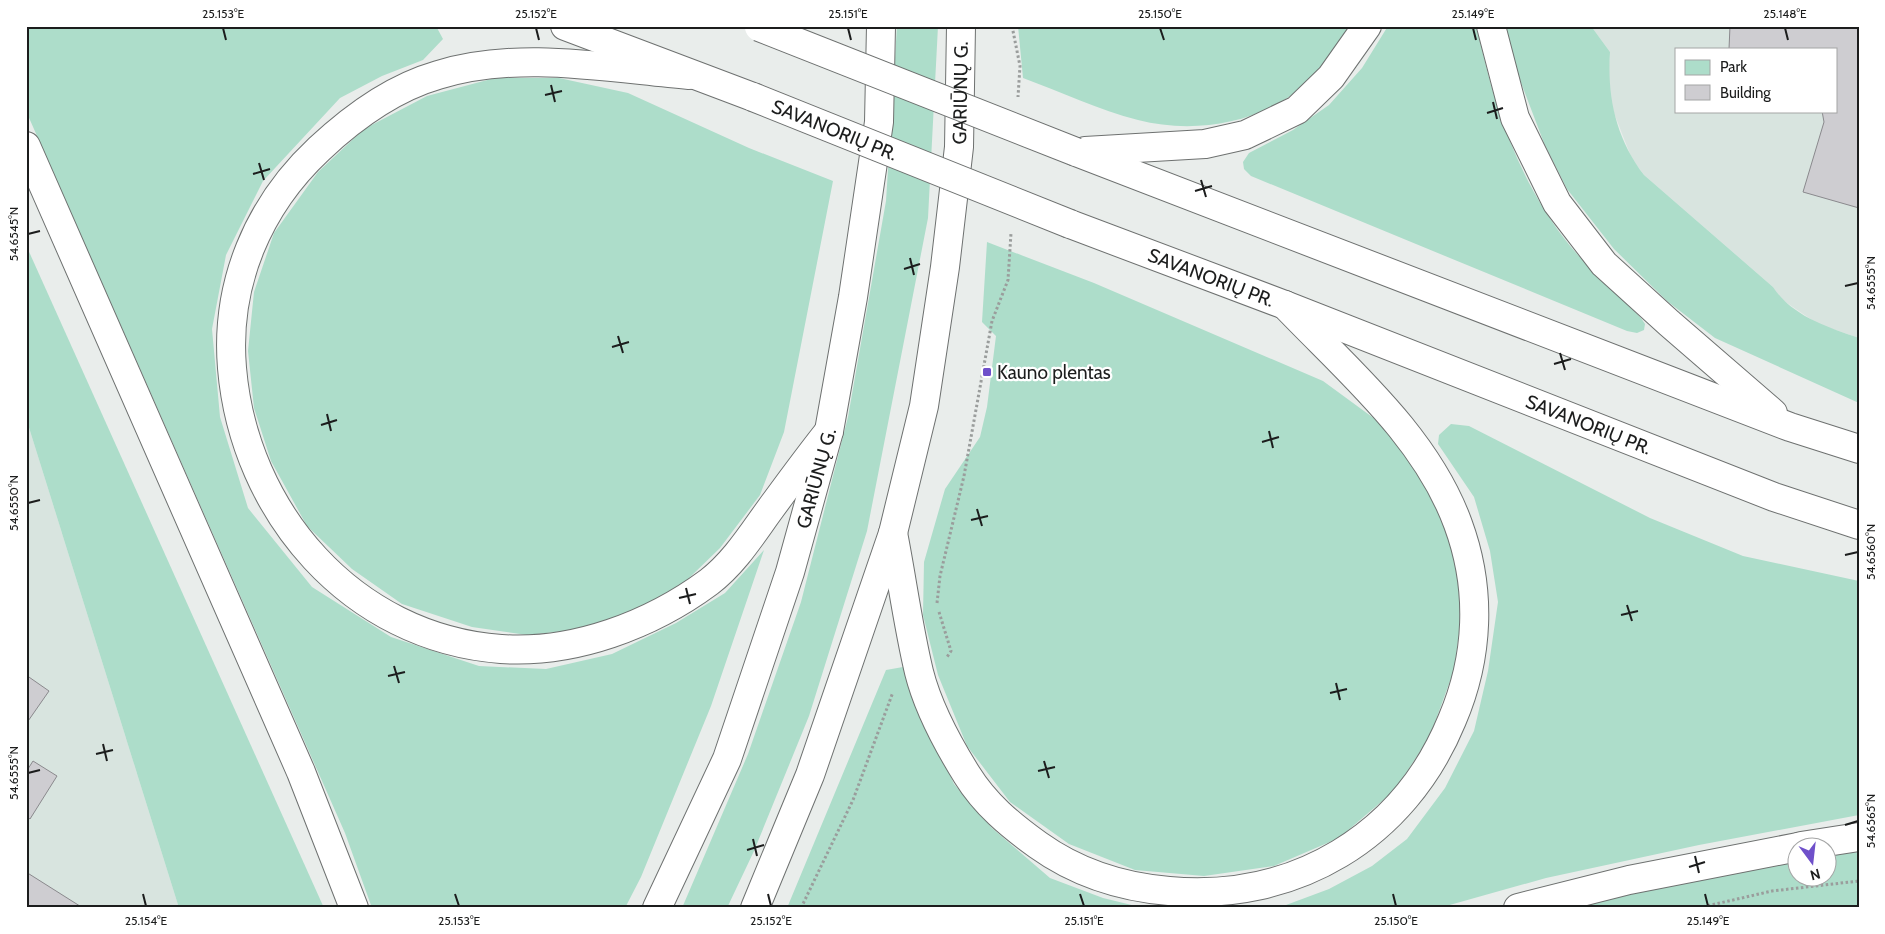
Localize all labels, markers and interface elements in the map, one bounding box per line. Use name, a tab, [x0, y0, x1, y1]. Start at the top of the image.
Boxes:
text: 25.153°E	[202, 6, 244, 21]
text: 25.152°E	[515, 6, 557, 21]
text: 25.151°E	[828, 6, 868, 21]
text: 25.150°E	[1138, 6, 1182, 21]
text: 25.149°E	[1452, 6, 1495, 21]
text: 25.148°E	[1763, 6, 1807, 21]
street label: GARIŪNŲ G.	[948, 41, 972, 144]
legend	[1675, 48, 1838, 112]
text: Park	[1720, 58, 1747, 76]
text: Building	[1720, 84, 1771, 102]
street label: SAVANORIŲ PR.	[769, 94, 901, 165]
text: 54.6545°N	[6, 207, 21, 261]
street label: SAVANORIŲ PR.	[1145, 243, 1278, 311]
text: 54.6555°N	[1863, 256, 1878, 310]
place label: Kauno plentas	[997, 361, 1111, 384]
marker: Kauno plentas	[981, 366, 993, 378]
street label: SAVANORIŲ PR.	[1523, 389, 1655, 459]
street label: GARIŪNŲ G.	[791, 427, 841, 531]
text: 54.6550°N	[6, 475, 21, 531]
text: 54.6560°N	[1863, 524, 1878, 580]
text: 54.6555°N	[6, 746, 21, 800]
text: 54.6565°N	[1863, 794, 1878, 848]
north arrow	[1788, 836, 1838, 886]
text: N	[1808, 865, 1822, 885]
text: 25.154°E	[125, 913, 168, 928]
text: 25.153°E	[438, 913, 480, 928]
text: 25.152°E	[750, 913, 792, 928]
text: 25.151°E	[1064, 913, 1104, 928]
text: 25.150°E	[1374, 913, 1418, 928]
text: 25.149°E	[1687, 913, 1730, 928]

